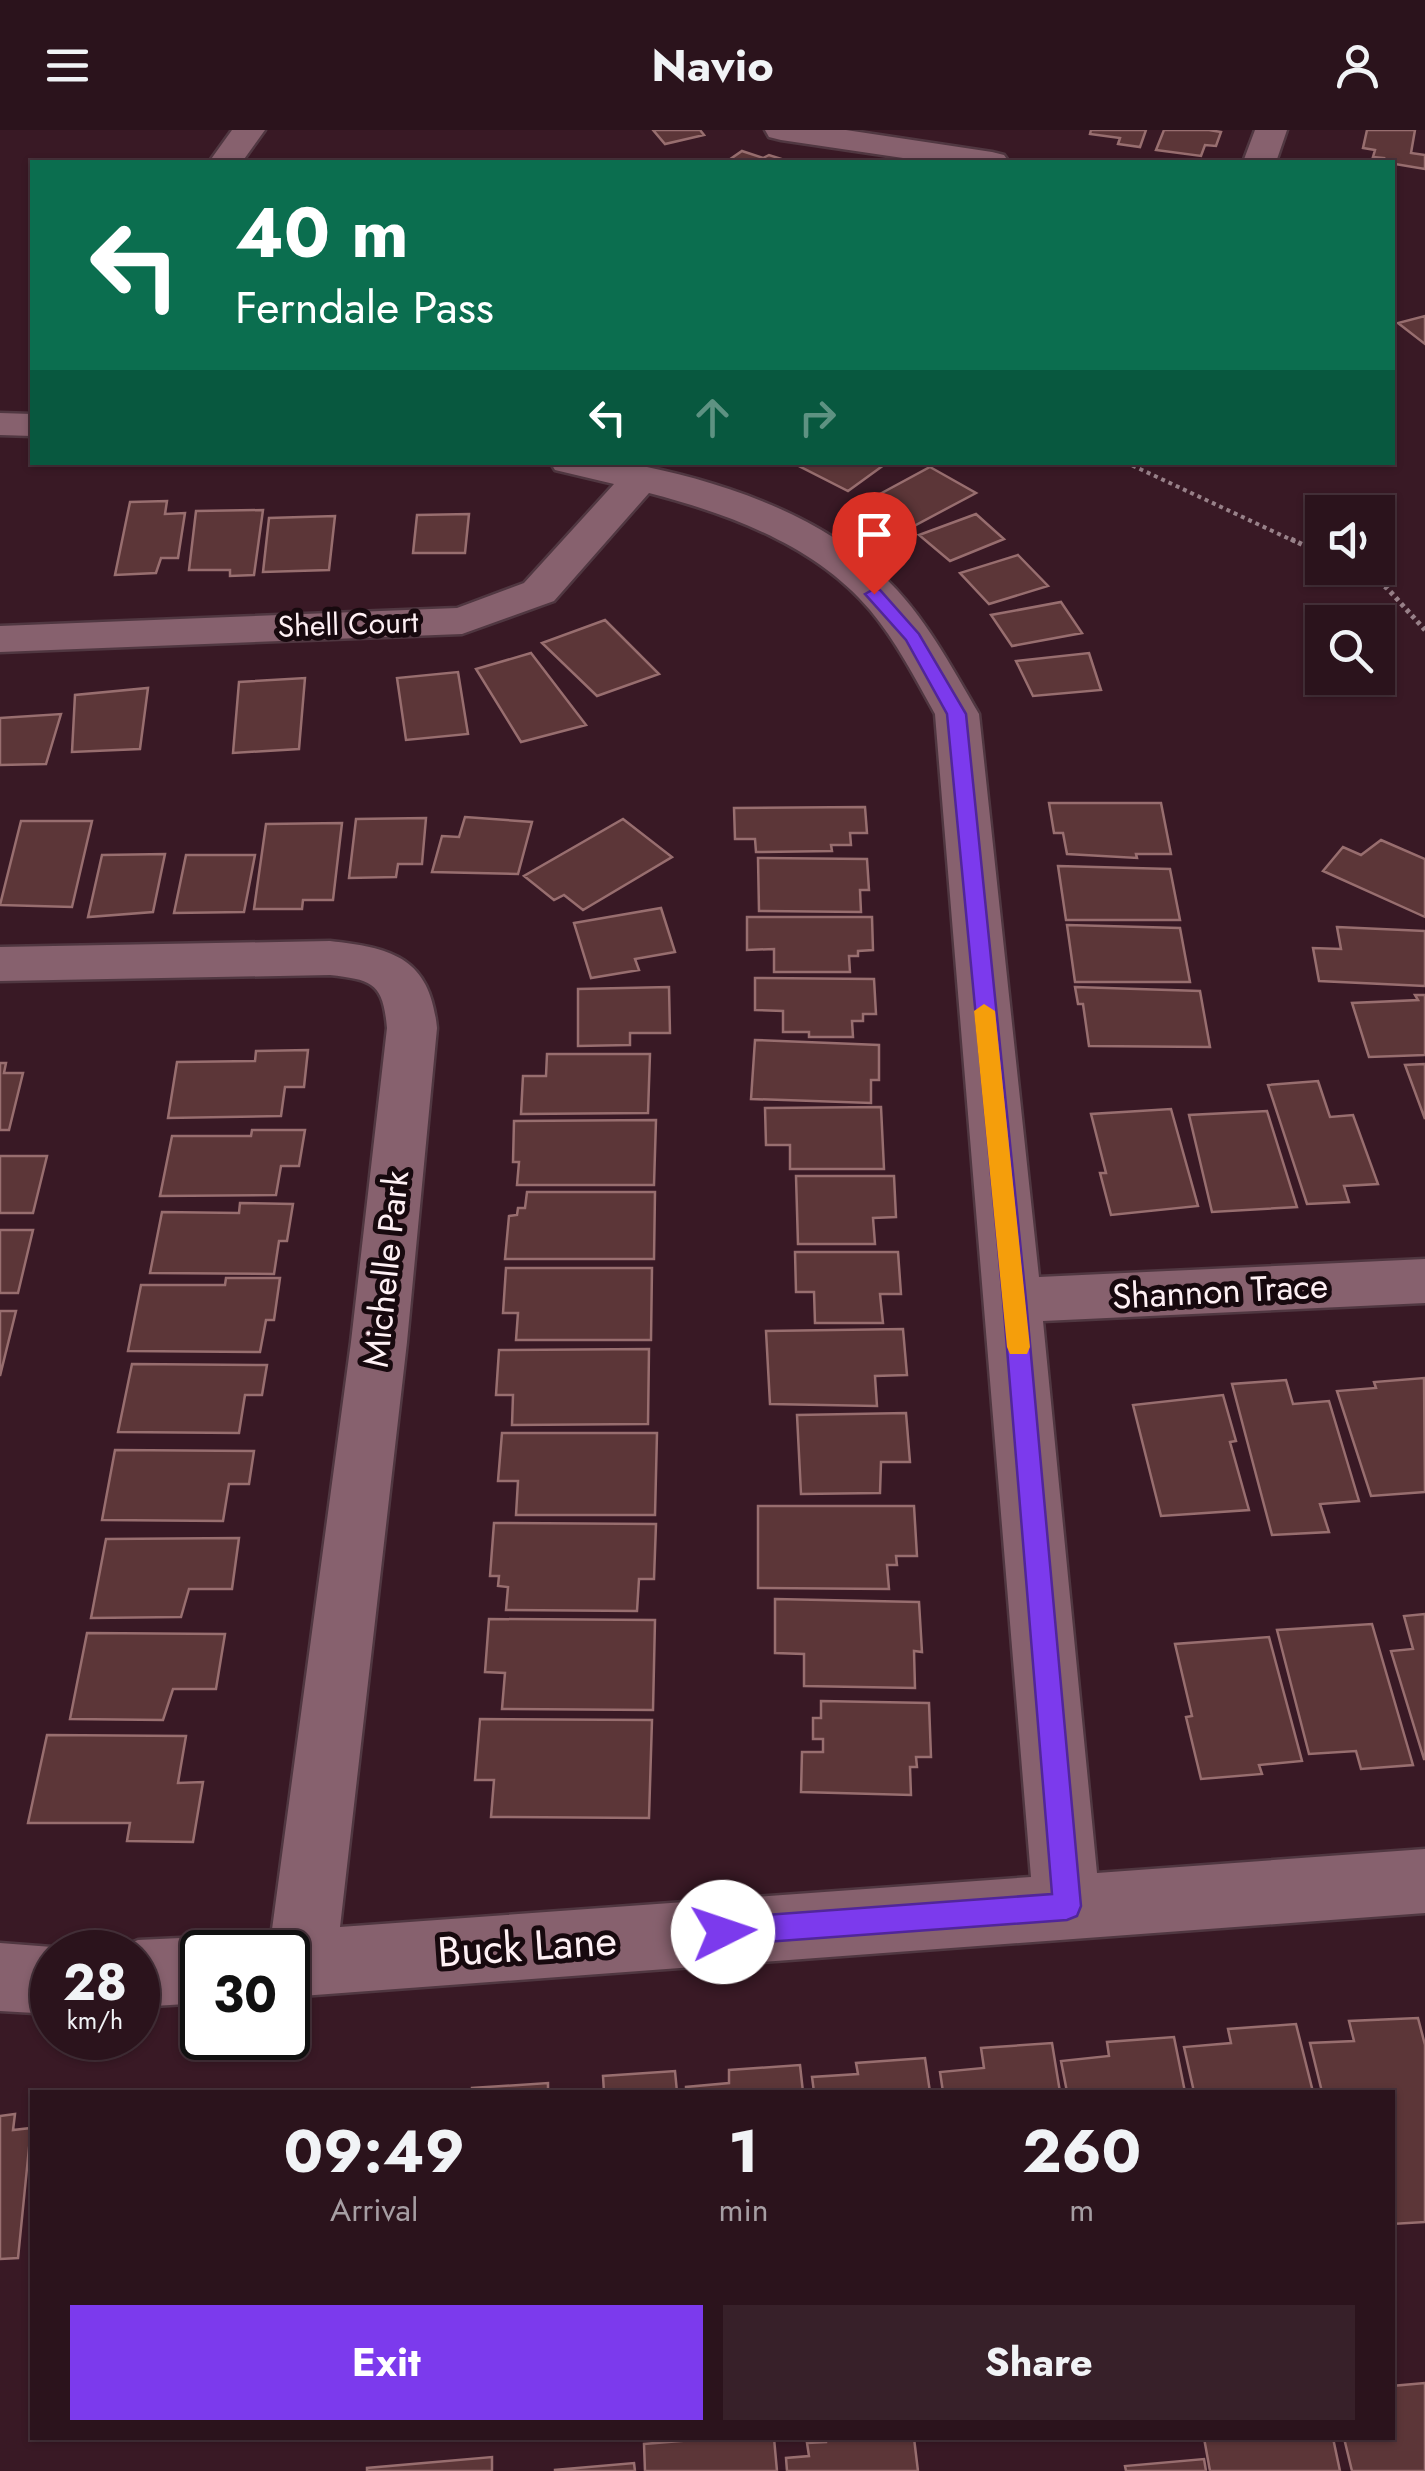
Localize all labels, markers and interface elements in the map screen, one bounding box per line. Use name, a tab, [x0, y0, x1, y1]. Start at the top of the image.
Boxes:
text: Navio	[651, 33, 774, 98]
icon: menu	[40, 38, 95, 93]
icon: person	[1330, 38, 1385, 93]
text: 40 m	[235, 182, 409, 283]
icon: left	[70, 200, 200, 330]
text: Ferndale Pass	[235, 275, 494, 340]
icon: left	[580, 390, 635, 445]
icon: ahead	[685, 390, 740, 445]
icon: right	[790, 390, 845, 445]
pin	[832, 492, 917, 595]
map controls	[1305, 495, 1395, 695]
button: sound	[1305, 495, 1395, 585]
icon: arrive	[847, 507, 902, 562]
street label: Shell Court	[277, 600, 420, 648]
button: search	[1305, 605, 1395, 695]
street label: Michelle Park	[351, 1168, 421, 1370]
street label: Shannon Trace	[1111, 1260, 1329, 1322]
position arrow	[671, 1880, 775, 1984]
street label: Buck Lane	[435, 1909, 619, 1983]
speed limit sign: 30	[180, 1930, 310, 2060]
text: 28	[63, 1946, 127, 2019]
text: km/h	[67, 2002, 123, 2038]
text: 09:49	[284, 2108, 465, 2195]
text: 1	[728, 2108, 759, 2195]
text: 260	[1022, 2108, 1141, 2195]
text: Arrival	[330, 2187, 418, 2233]
text: min	[718, 2187, 769, 2233]
text: m	[1069, 2187, 1094, 2233]
button: Exit	[70, 2305, 703, 2420]
button: Share	[723, 2305, 1355, 2420]

